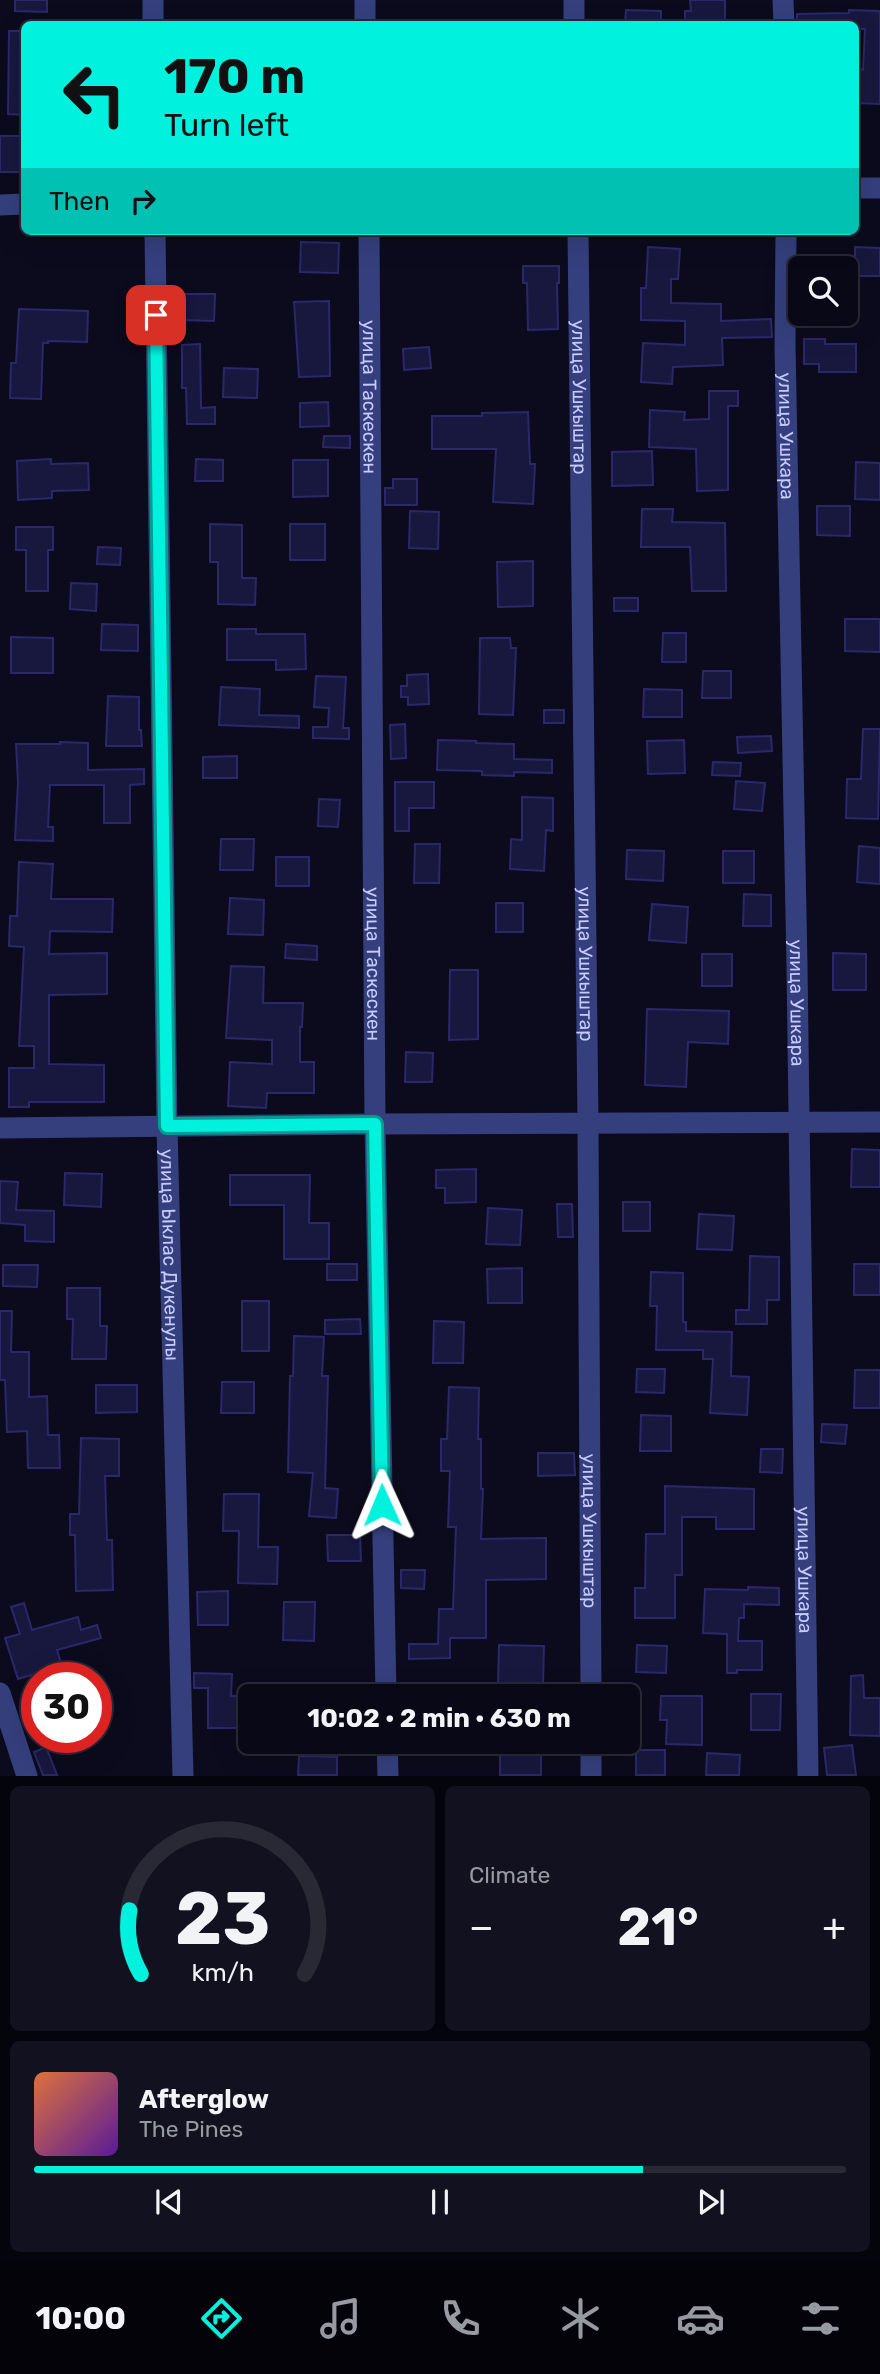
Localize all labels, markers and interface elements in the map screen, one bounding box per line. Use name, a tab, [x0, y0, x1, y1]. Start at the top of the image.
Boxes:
text: 170 m	[164, 47, 305, 105]
icon: left	[49, 49, 140, 140]
text: Turn left	[164, 106, 289, 144]
icon: right	[124, 182, 162, 220]
text: Then	[49, 186, 110, 217]
map controls	[788, 256, 858, 326]
button: search	[788, 256, 858, 326]
pin	[126, 285, 186, 345]
icon: arrive	[137, 296, 175, 334]
street label: улица Ушкыштар	[567, 319, 592, 475]
street label: улица Таскескен	[358, 320, 382, 474]
street label: улица Ушкара	[774, 372, 799, 500]
street label: улица Ушкыштар	[574, 886, 599, 1042]
street label: улица Таскескен	[362, 887, 386, 1041]
street label: улица Ушкара	[785, 939, 810, 1067]
street label: улица Ыклас Дукенулы	[156, 1149, 184, 1361]
street label: улица Ушкыштар	[578, 1453, 602, 1608]
position arrow	[345, 1468, 419, 1542]
street label: улица Ушкара	[793, 1506, 818, 1634]
speed limit sign: 30	[21, 1662, 112, 1753]
text: 10:02 · 2 min · 630 m	[307, 1703, 571, 1734]
text: Climate	[469, 1861, 550, 1889]
text: 23	[175, 1877, 270, 1963]
text: 21°	[618, 1896, 699, 1958]
text: −	[469, 1904, 494, 1950]
text: +	[822, 1904, 846, 1950]
text: km/h	[191, 1958, 254, 1987]
text: Afterglow	[139, 2084, 269, 2115]
text: The Pines	[139, 2115, 243, 2143]
icon: previous	[150, 2183, 188, 2221]
icon: pause	[421, 2183, 459, 2221]
icon: next	[692, 2183, 730, 2221]
icon: directions	[197, 2294, 246, 2343]
icon: music	[316, 2294, 365, 2343]
icon: phone	[436, 2294, 485, 2343]
icon: climate	[556, 2294, 605, 2343]
icon: car	[676, 2294, 725, 2343]
icon: filters	[796, 2294, 845, 2343]
text: 10:00	[35, 2299, 126, 2337]

